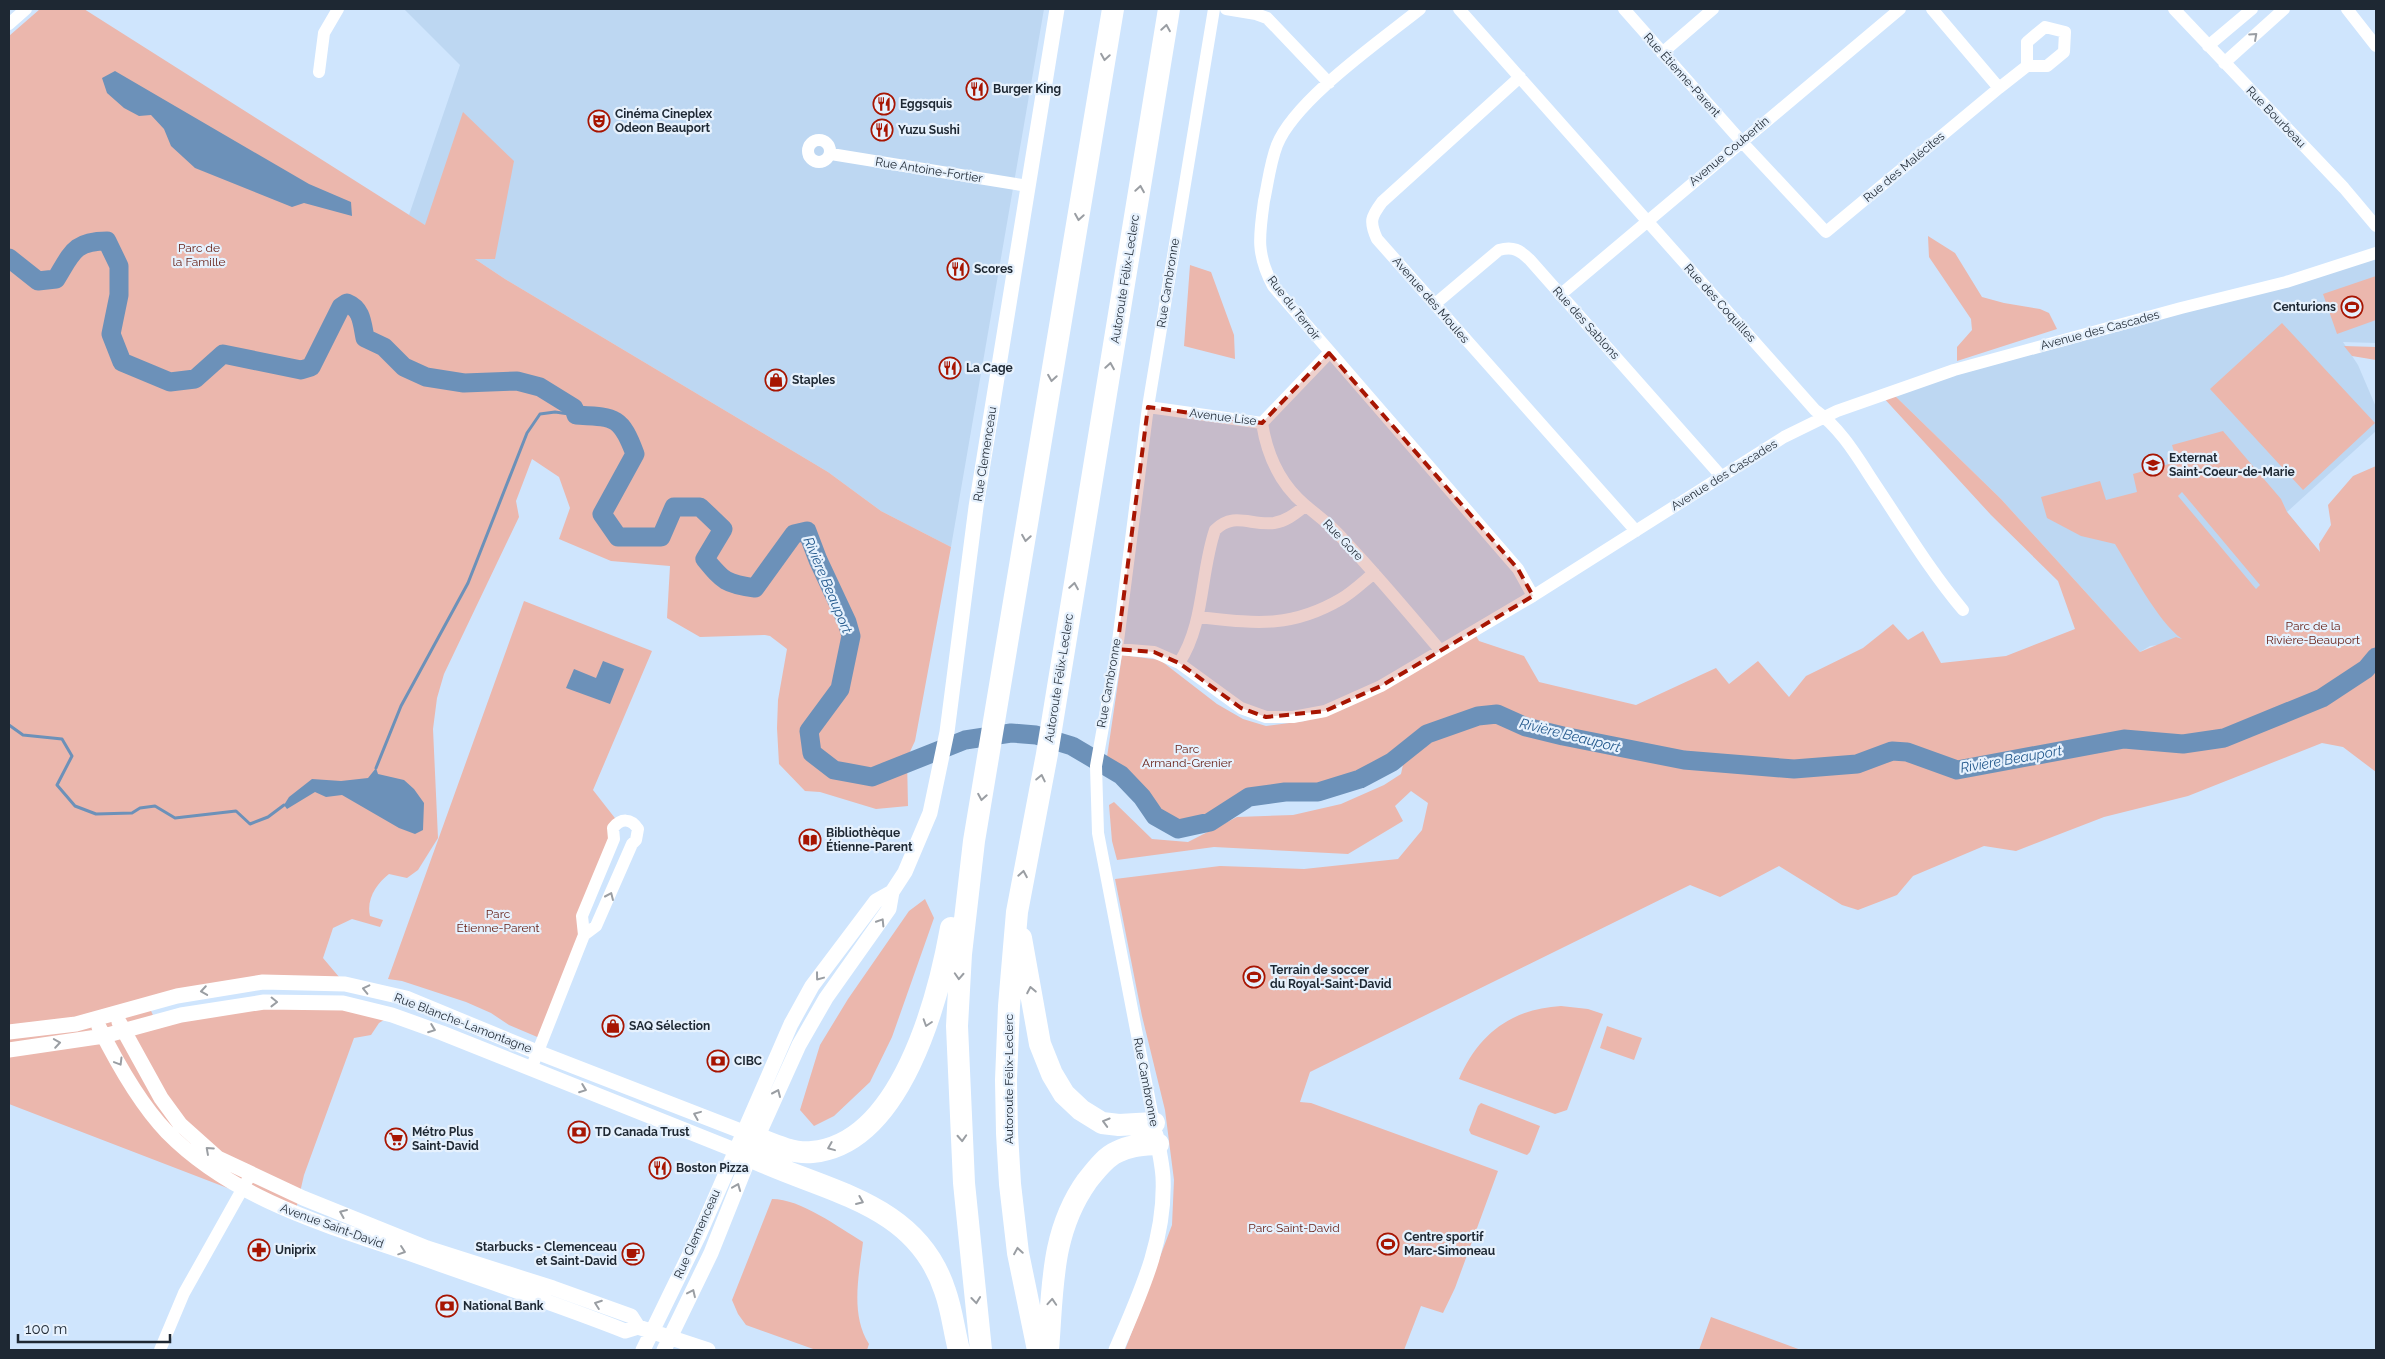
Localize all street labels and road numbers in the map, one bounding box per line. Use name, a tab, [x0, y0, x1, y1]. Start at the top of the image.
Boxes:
street label: Rue Étienne-Parent	[1641, 30, 1723, 120]
street label: Rue Bourbeau	[2243, 84, 2309, 150]
street label: Avenue Coubertin	[1686, 114, 1772, 188]
street label: Rue des Malécites	[1861, 129, 1948, 205]
street label: Rue Antoine-Fortier	[874, 155, 984, 186]
street label: Autoroute Félix-Leclerc	[1108, 213, 1142, 344]
street label: Rue Cambronne	[1154, 237, 1182, 329]
street label: Avenue des Moules	[1390, 254, 1472, 346]
street label: Rue des Coquilles	[1681, 261, 1759, 345]
street label: Rue du Terroir	[1265, 273, 1324, 343]
street label: Rue des Sablons	[1550, 284, 1622, 362]
street label: Avenue des Cascades	[2039, 307, 2161, 353]
street label: Rue Clemenceau	[971, 406, 999, 502]
street label: Avenue Lise	[1189, 406, 1257, 428]
street label: Avenue des Cascades	[1668, 436, 1780, 513]
street label: Rue Gore	[1320, 517, 1366, 563]
street label: Autoroute Félix-Leclerc	[1042, 612, 1076, 743]
street label: Rue Cambronne	[1094, 637, 1124, 729]
street label: Rue Blanche-Lamontagne	[392, 990, 534, 1056]
street label: Autoroute Félix-Leclerc	[1002, 1013, 1016, 1144]
street label: Rue Cambronne	[1131, 1036, 1161, 1128]
street label: Rue Clemenceau	[671, 1187, 723, 1281]
street label: Avenue Saint-David	[278, 1201, 386, 1251]

